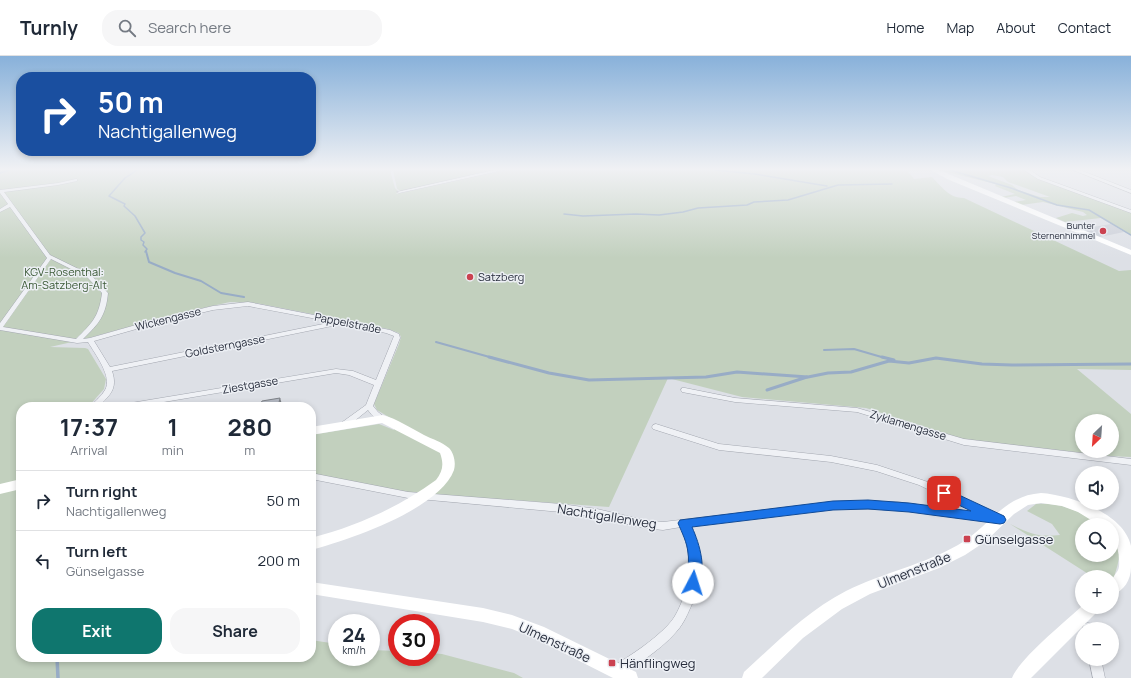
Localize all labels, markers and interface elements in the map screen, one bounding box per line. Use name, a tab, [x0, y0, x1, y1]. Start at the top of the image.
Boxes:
search box	[102, 10, 382, 46]
text: Turnly	[20, 15, 78, 41]
icon: search	[116, 17, 138, 39]
text: Search here	[148, 17, 231, 38]
text: Home	[887, 18, 924, 37]
text: Map	[946, 18, 974, 37]
text: About	[996, 18, 1036, 37]
text: Contact	[1058, 18, 1111, 37]
text: 50 m	[98, 83, 164, 121]
icon: right	[32, 88, 84, 140]
text: Nachtigallenweg	[98, 119, 237, 143]
place label: Bunter Sternenhimmel	[1032, 219, 1096, 242]
marker: Bunter Sternenhimmel	[1098, 226, 1108, 236]
park label: KGV-Rosenthal: Am-Satzberg-Alt	[21, 264, 107, 292]
place label: Satzberg	[478, 269, 524, 284]
marker: Satzberg	[465, 272, 475, 282]
street label: Wickengasse	[133, 303, 203, 334]
street label: Pappelstraße	[313, 309, 383, 336]
street label: Goldsterngasse	[184, 330, 267, 361]
street label: Ziestgasse	[221, 372, 280, 397]
street label: Zyklamengasse	[868, 406, 949, 443]
text: 17:37	[60, 410, 118, 443]
text: 1	[167, 410, 178, 443]
text: 280	[227, 410, 272, 443]
north arrow	[1075, 414, 1119, 458]
map controls	[1075, 414, 1119, 666]
text: Arrival	[70, 441, 107, 459]
text: min	[162, 441, 184, 459]
text: m	[244, 441, 255, 459]
button: sound	[1075, 466, 1119, 510]
pin	[927, 476, 961, 510]
text: Turn right	[66, 481, 137, 502]
icon: arrive	[933, 482, 955, 504]
icon: right	[32, 490, 54, 512]
text: 50 m	[266, 490, 300, 511]
street label: Nachtigallenweg	[556, 499, 658, 533]
text: Nachtigallenweg	[66, 502, 166, 520]
button: search	[1075, 518, 1119, 562]
place label: Günselgasse	[975, 530, 1054, 548]
marker: Günselgasse	[962, 534, 972, 544]
text: Turn left	[66, 541, 128, 562]
street label: Ulmenstraße	[875, 547, 954, 593]
icon: left	[32, 550, 54, 572]
text: 200 m	[257, 550, 300, 571]
text: Günselgasse	[66, 562, 144, 580]
position arrow	[672, 562, 714, 604]
button: +	[1075, 570, 1119, 614]
button: Exit	[32, 608, 162, 654]
button: Share	[170, 608, 300, 654]
speed limit sign: 30	[388, 614, 440, 666]
street label: Ulmenstraße	[516, 618, 594, 667]
text: 24	[342, 621, 366, 648]
button: −	[1075, 622, 1119, 666]
text: km/h	[342, 643, 366, 657]
place label: Hänflingweg	[620, 654, 695, 672]
marker: Hänflingweg	[607, 658, 617, 668]

